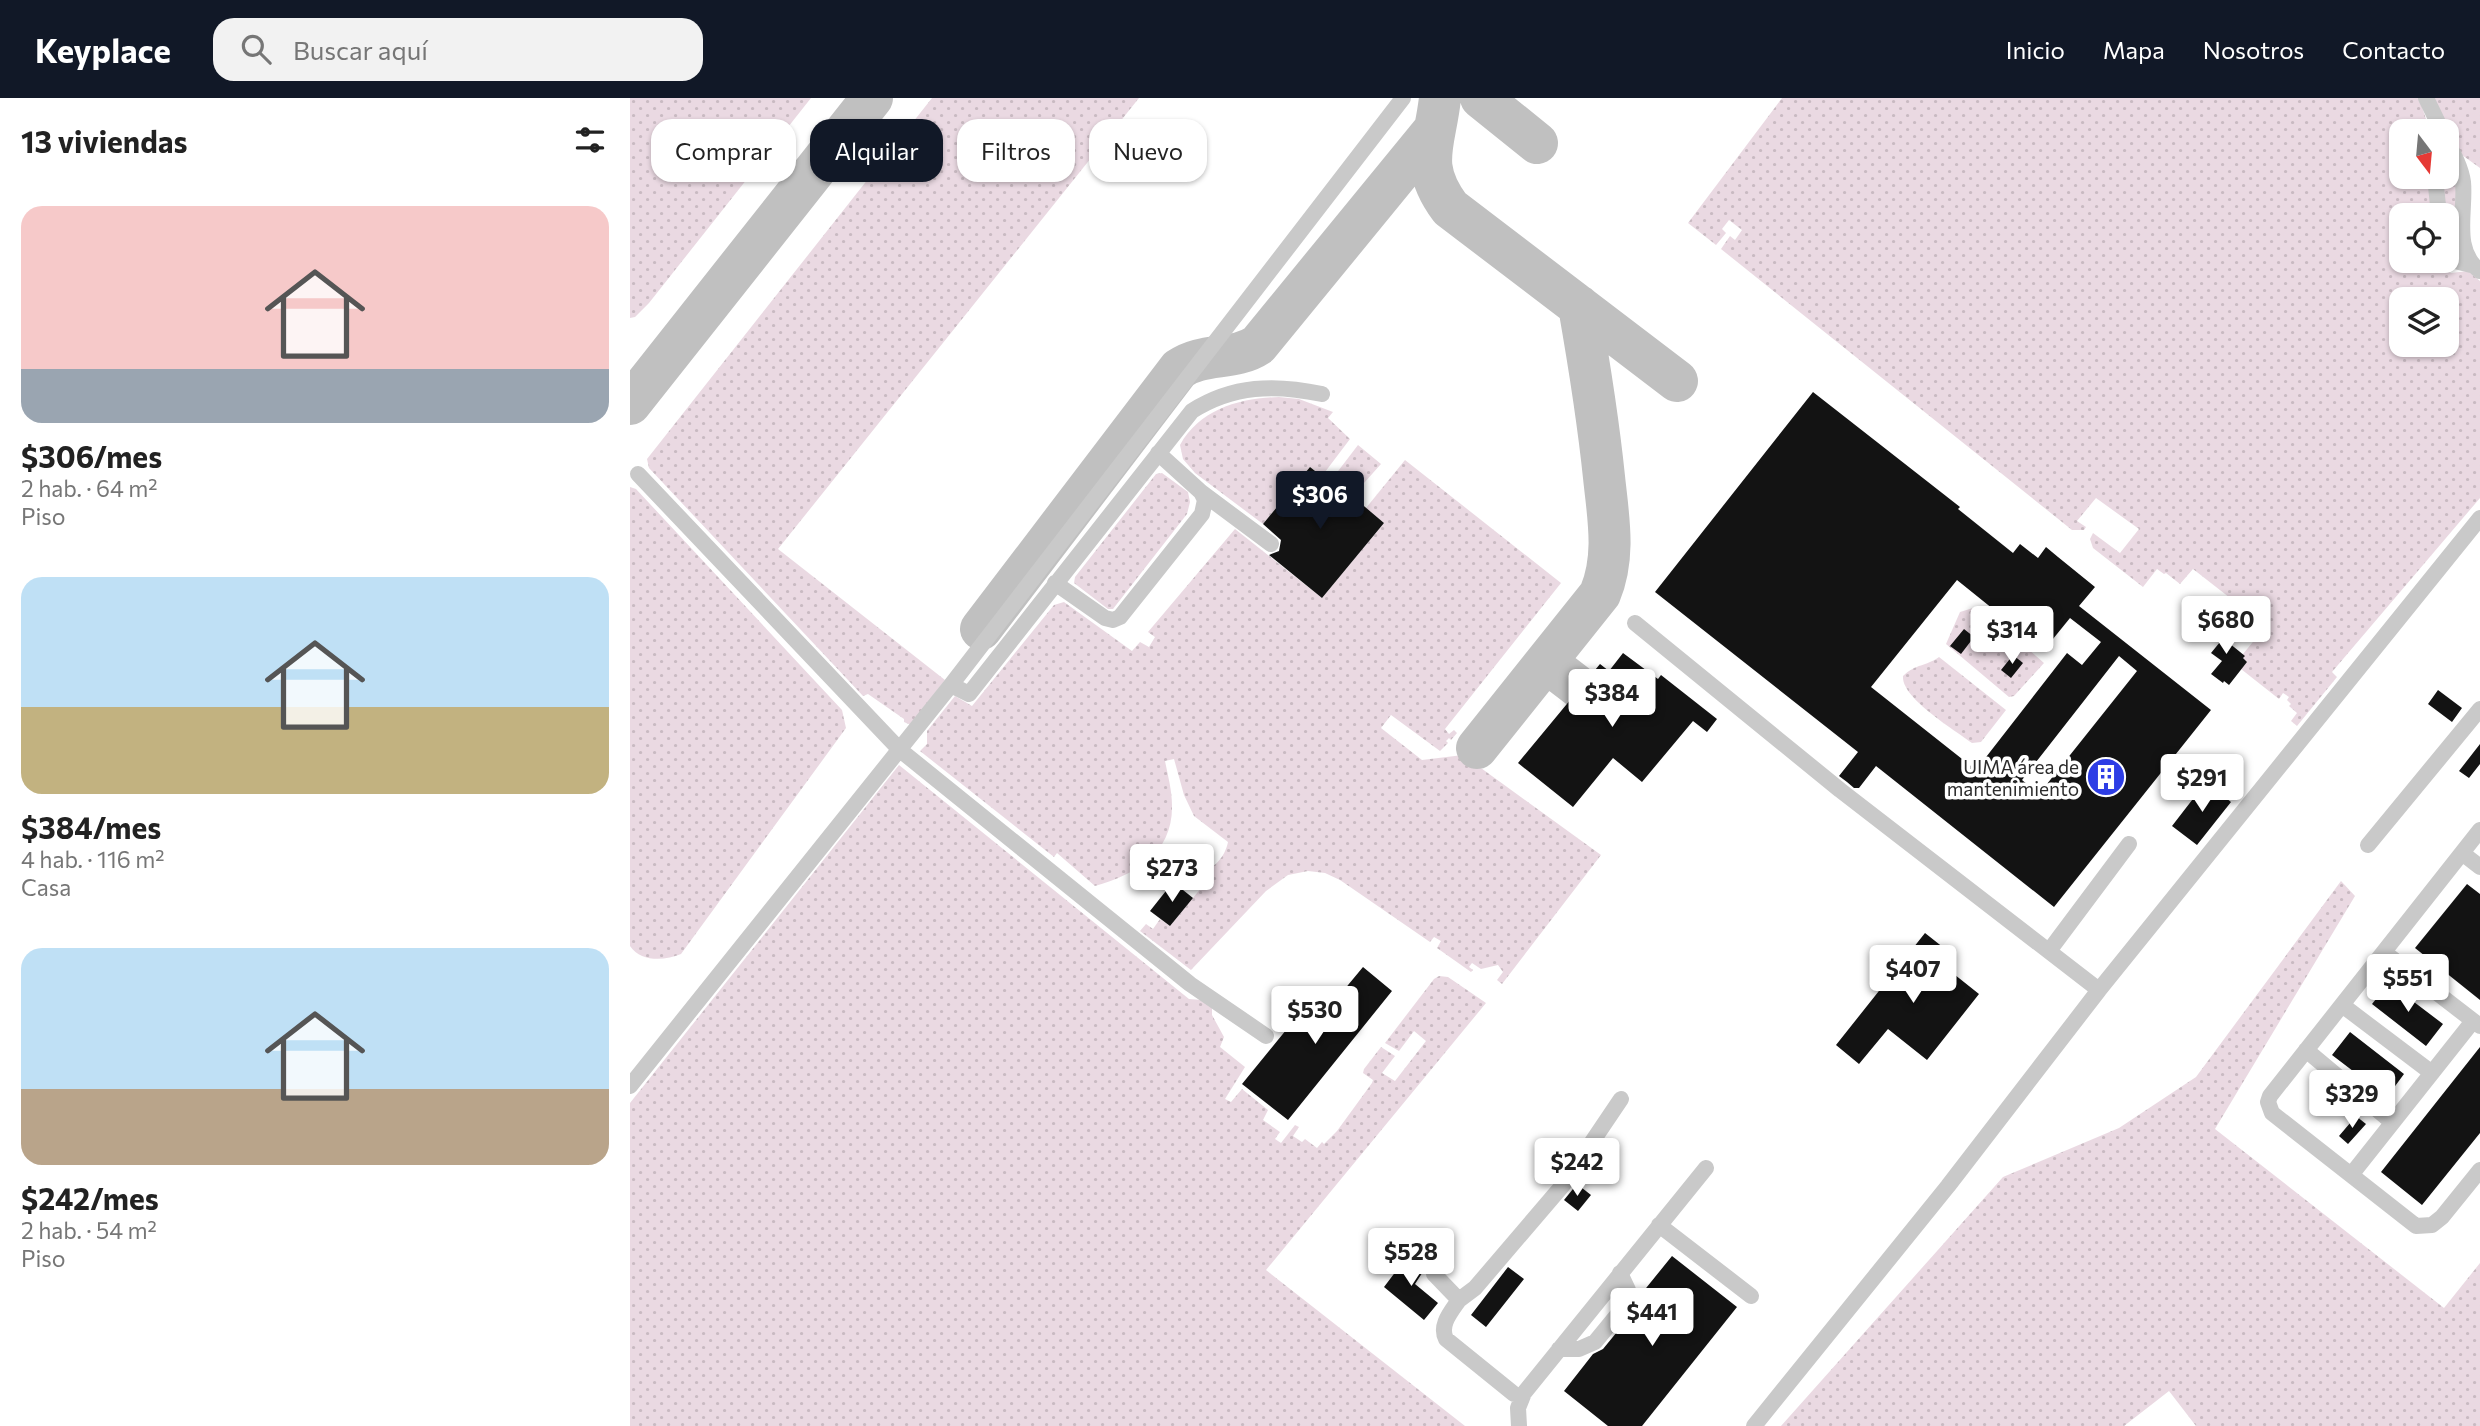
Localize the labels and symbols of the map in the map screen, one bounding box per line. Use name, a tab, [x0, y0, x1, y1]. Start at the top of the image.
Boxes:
north arrow	[2389, 119, 2459, 189]
pin: $306	[1279, 472, 1361, 531]
pin: $680	[2185, 596, 2267, 656]
pin: $314	[1971, 606, 2053, 666]
pin: $384	[1571, 670, 1653, 729]
pin: $291	[2161, 754, 2243, 814]
place label: UIMA área de mantenimiento	[1947, 755, 2079, 800]
building icon: UIMA área de mantenimiento	[2085, 756, 2127, 798]
pin: $273	[1131, 844, 1213, 904]
pin: $407	[1872, 946, 1954, 1005]
pin: $551	[2367, 954, 2449, 1014]
pin: $530	[1274, 986, 1356, 1046]
pin: $329	[2311, 1070, 2393, 1130]
pin: $242	[1536, 1138, 1618, 1198]
pin: $528	[1370, 1228, 1452, 1288]
pin: $441	[1611, 1288, 1693, 1348]

